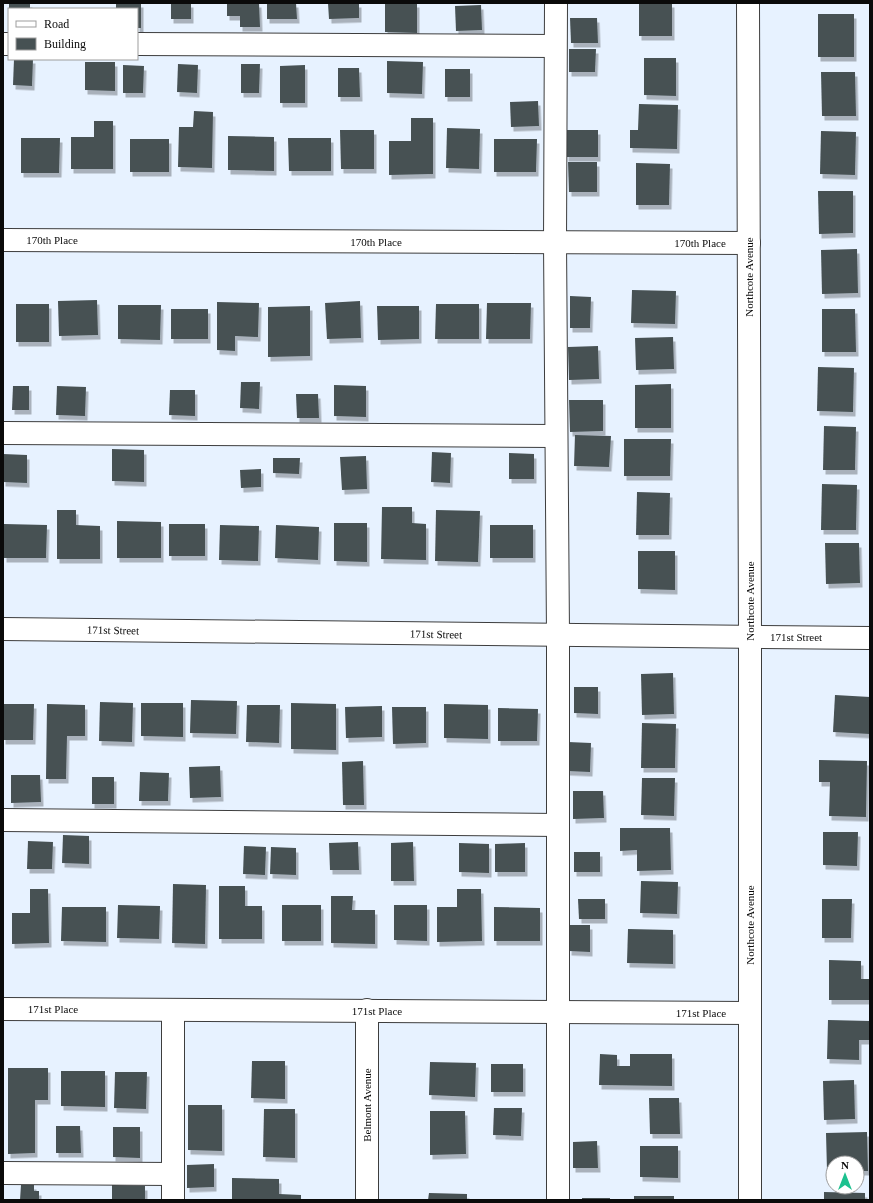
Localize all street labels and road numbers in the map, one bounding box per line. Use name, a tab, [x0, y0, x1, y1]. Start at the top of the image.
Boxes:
street label: 170th Place	[26, 234, 78, 246]
street label: 170th Place	[350, 236, 402, 248]
street label: 170th Place	[674, 237, 726, 249]
street label: Northcote Avenue	[743, 237, 755, 317]
street label: Northcote Avenue	[744, 561, 756, 641]
street label: 171st Street	[87, 624, 139, 636]
street label: 171st Street	[410, 628, 462, 640]
street label: 171st Street	[770, 631, 822, 643]
street label: Northcote Avenue	[744, 885, 756, 965]
street label: 171st Place	[28, 1003, 78, 1015]
street label: 171st Place	[352, 1005, 402, 1017]
street label: 171st Place	[676, 1007, 726, 1019]
street label: Belmont Avenue	[361, 1068, 373, 1142]

